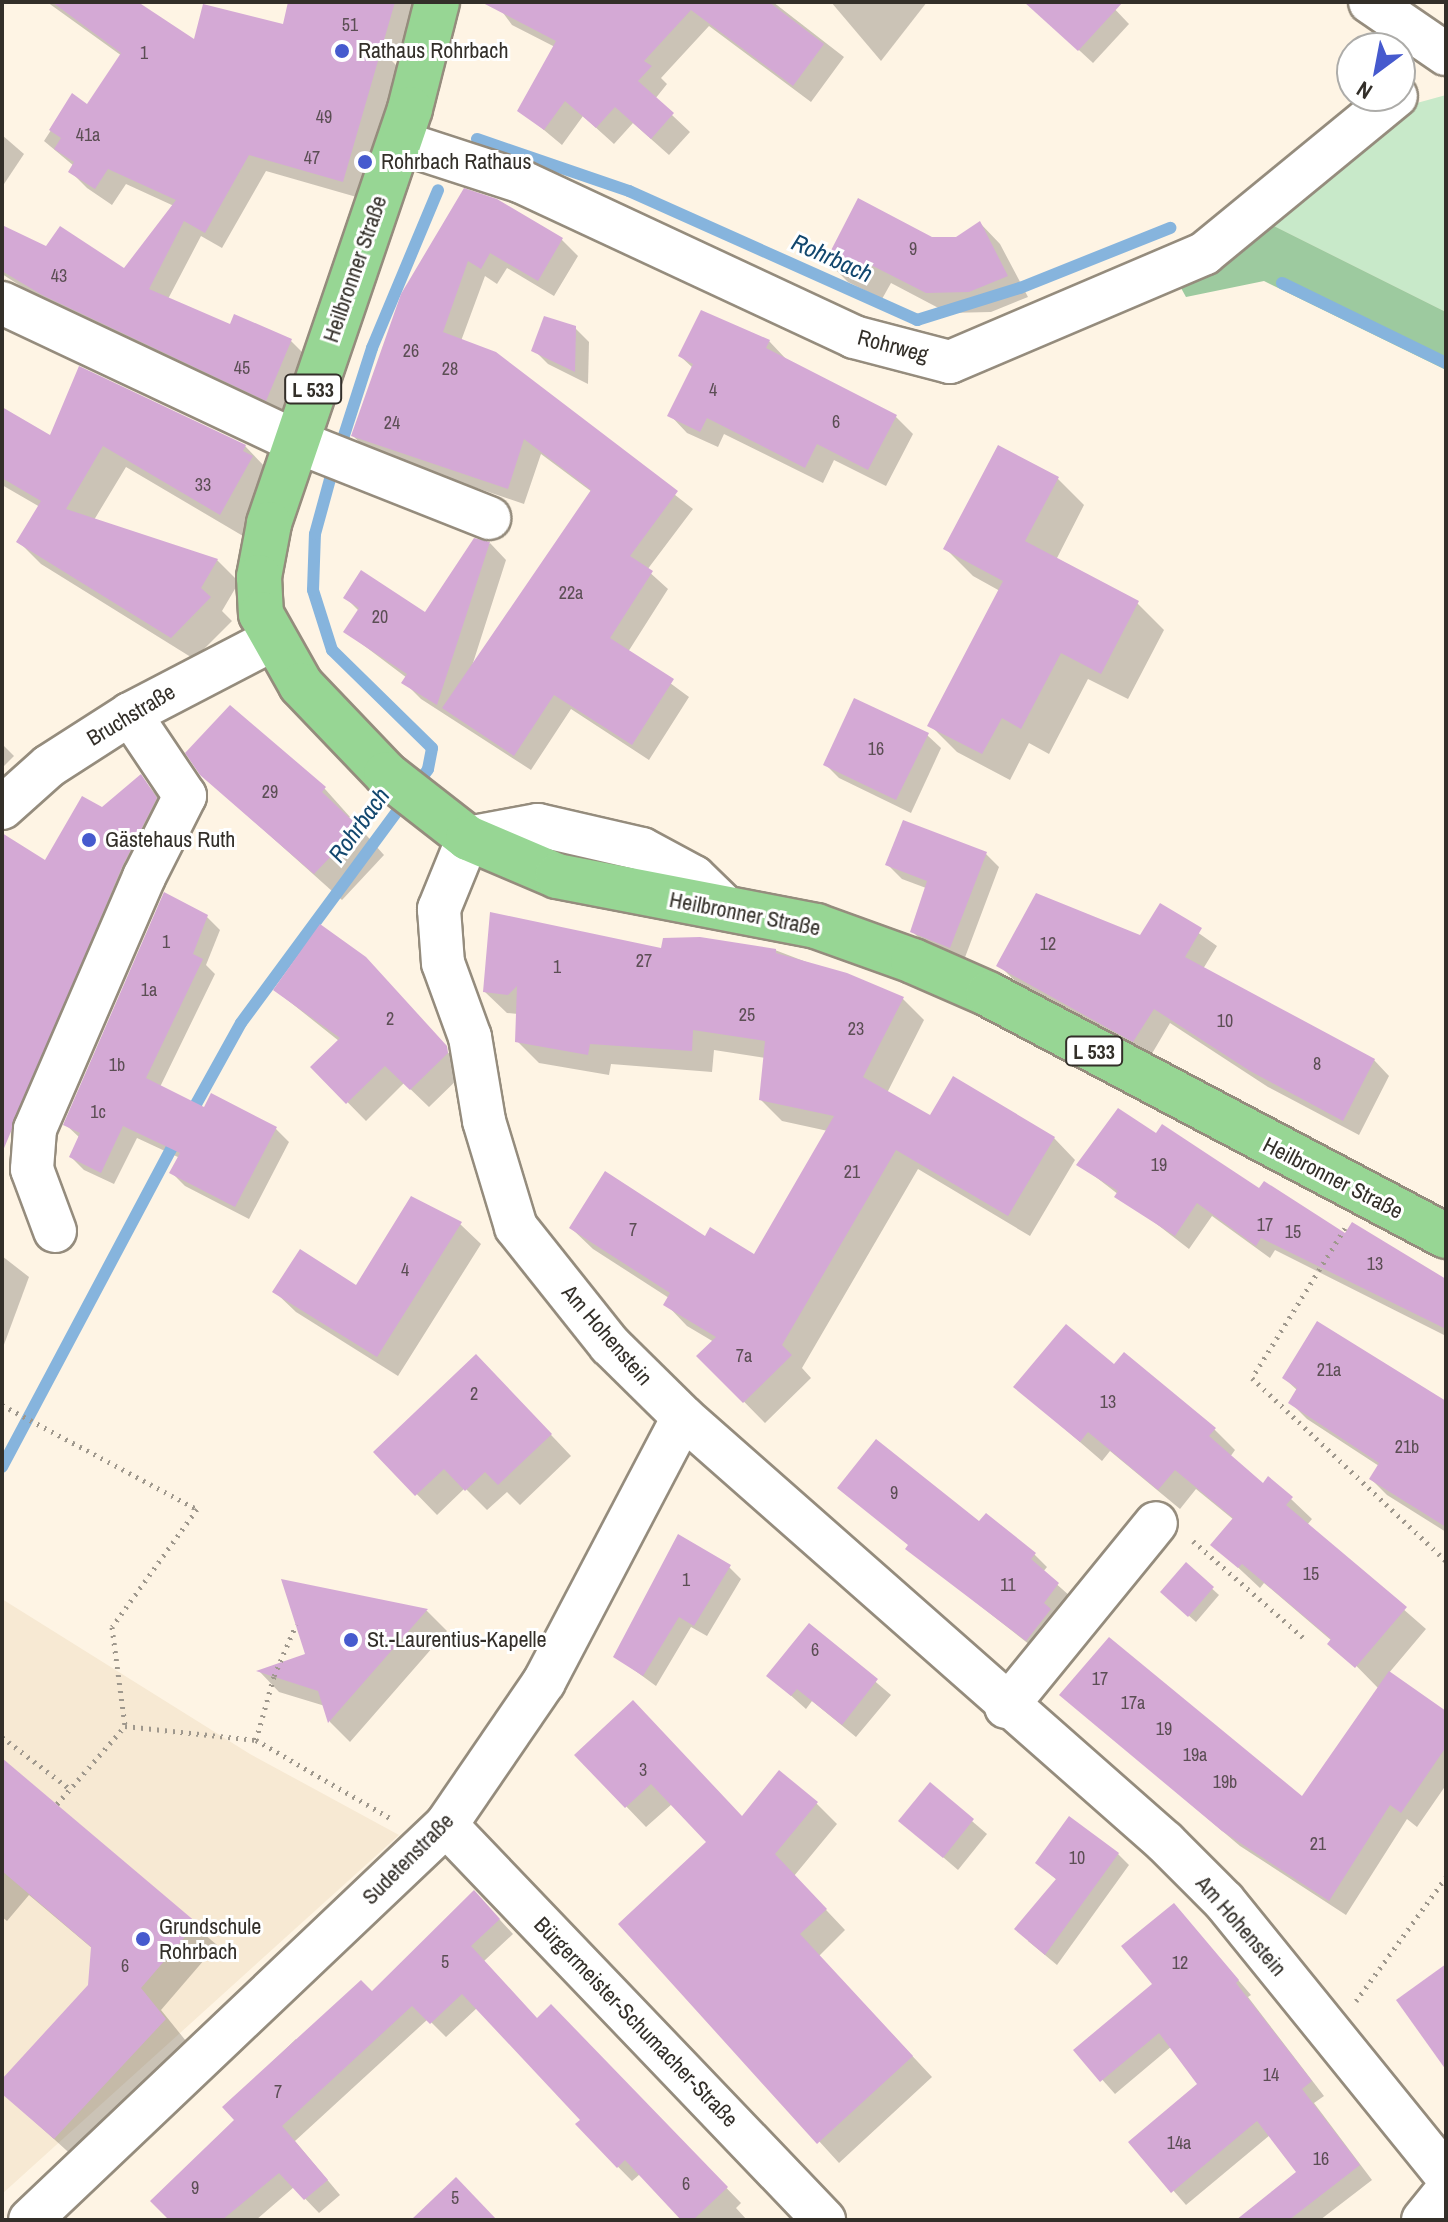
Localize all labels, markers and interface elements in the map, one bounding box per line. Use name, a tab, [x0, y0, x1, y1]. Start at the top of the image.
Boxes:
house number: 51	[342, 14, 358, 36]
north arrow	[1336, 32, 1416, 112]
place label: Rathaus Rohrbach	[358, 38, 508, 64]
house number: 1	[140, 42, 148, 64]
marker: Rathaus Rohrbach	[333, 42, 351, 60]
text: N	[1351, 74, 1378, 107]
house number: 49	[316, 106, 332, 128]
house number: 41a	[76, 124, 100, 146]
house number: 47	[304, 147, 320, 169]
place label: Rohrbach Rathaus	[381, 149, 531, 175]
marker: Rohrbach Rathaus	[356, 153, 374, 171]
street label: Heilbronner Straße	[318, 192, 392, 346]
water label: Rohrbach	[787, 227, 877, 289]
house number: 9	[909, 238, 917, 260]
house number: 43	[51, 265, 67, 287]
street label: Rohrweg	[855, 324, 931, 368]
house number: 26	[403, 340, 419, 362]
house number: 45	[234, 357, 250, 379]
house number: 28	[442, 358, 458, 380]
road number: L 533	[283, 373, 343, 405]
house number: 4	[709, 379, 717, 401]
house number: 6	[832, 411, 840, 433]
house number: 24	[384, 412, 400, 434]
house number: 33	[195, 474, 211, 496]
house number: 22a	[559, 582, 583, 604]
house number: 20	[372, 606, 388, 628]
street label: Bruchstraße	[82, 678, 180, 752]
house number: 16	[868, 738, 884, 760]
house number: 29	[262, 781, 278, 803]
water label: Rohrbach	[322, 782, 396, 868]
place label: Gästehaus Ruth	[105, 827, 235, 853]
marker: Gästehaus Ruth	[80, 831, 98, 849]
street label: Heilbronner Straße	[667, 886, 823, 942]
house number: 1	[162, 931, 170, 953]
house number: 12	[1040, 933, 1056, 955]
house number: 27	[636, 950, 652, 972]
house number: 1	[553, 956, 561, 978]
house number: 1a	[141, 979, 157, 1001]
house number: 25	[739, 1004, 755, 1026]
house number: 2	[386, 1008, 394, 1030]
house number: 10	[1217, 1010, 1233, 1032]
house number: 23	[848, 1018, 864, 1040]
road number: L 533	[1064, 1035, 1124, 1067]
house number: 8	[1313, 1053, 1321, 1075]
house number: 1b	[109, 1054, 125, 1076]
house number: 1c	[90, 1101, 106, 1123]
street label: Heilbronner Straße	[1259, 1131, 1407, 1225]
house number: 19	[1151, 1154, 1167, 1176]
house number: 21	[844, 1161, 860, 1183]
house number: 17	[1257, 1214, 1273, 1236]
house number: 7	[629, 1219, 637, 1241]
house number: 15	[1285, 1221, 1301, 1243]
house number: 13	[1367, 1253, 1383, 1275]
house number: 4	[401, 1259, 409, 1281]
street label: Am Hohenstein	[556, 1279, 658, 1391]
house number: 7a	[736, 1345, 752, 1367]
house number: 21a	[1317, 1359, 1341, 1381]
house number: 2	[470, 1383, 478, 1405]
house number: 13	[1100, 1391, 1116, 1413]
house number: 21b	[1395, 1436, 1419, 1458]
house number: 9	[890, 1482, 898, 1504]
house number: 15	[1303, 1563, 1319, 1585]
house number: 1	[682, 1569, 690, 1591]
house number: 11	[1000, 1574, 1016, 1596]
place label: St.-Laurentius-Kapelle	[367, 1627, 546, 1653]
marker: St.-Laurentius-Kapelle	[342, 1631, 360, 1649]
house number: 6	[811, 1639, 819, 1661]
house number: 17	[1092, 1668, 1108, 1690]
house number: 17a	[1121, 1692, 1145, 1714]
house number: 19	[1156, 1718, 1172, 1740]
house number: 19a	[1183, 1744, 1207, 1766]
house number: 3	[639, 1759, 647, 1781]
house number: 19b	[1213, 1771, 1237, 1793]
street label: Sudetenstraße	[357, 1808, 459, 1910]
house number: 21	[1310, 1833, 1326, 1855]
house number: 10	[1069, 1847, 1085, 1869]
street label: Am Hohenstein	[1190, 1870, 1292, 1982]
street label: Bürgermeister-Schumacher-Straße	[529, 1912, 743, 2132]
place label: Grundschule Rohrbach	[159, 1913, 261, 1964]
marker: Grundschule Rohrbach	[134, 1930, 152, 1948]
house number: 5	[441, 1951, 449, 1973]
house number: 12	[1172, 1952, 1188, 1974]
house number: 6	[121, 1955, 129, 1977]
house number: 14	[1263, 2064, 1279, 2086]
house number: 7	[274, 2081, 282, 2103]
house number: 14a	[1167, 2132, 1191, 2154]
house number: 16	[1313, 2148, 1329, 2170]
house number: 6	[682, 2173, 690, 2195]
house number: 9	[191, 2177, 199, 2199]
house number: 5	[451, 2187, 459, 2209]

